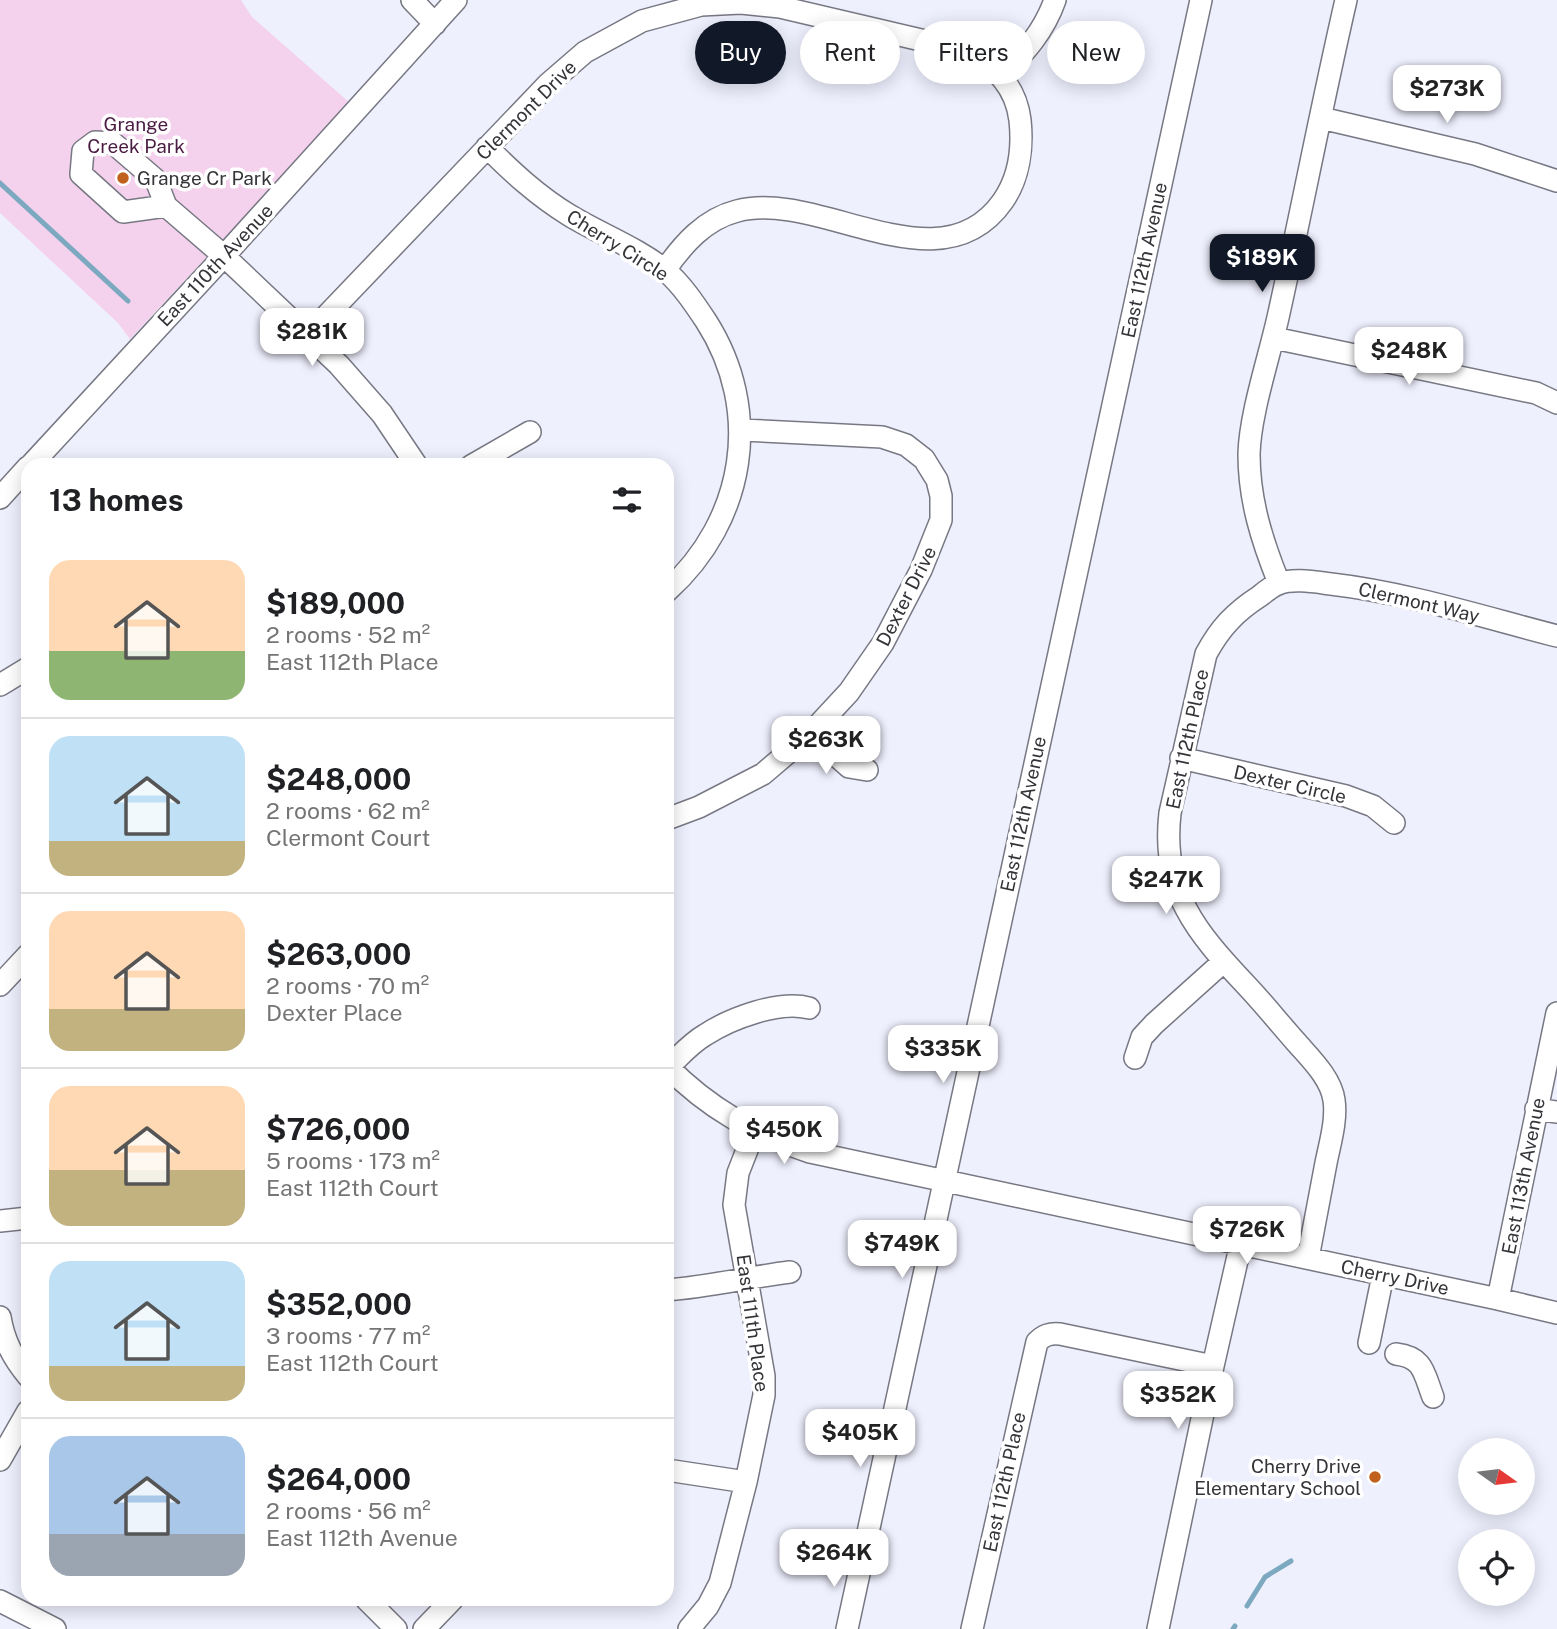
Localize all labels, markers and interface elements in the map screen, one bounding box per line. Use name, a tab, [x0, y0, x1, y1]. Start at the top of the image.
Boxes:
chip: Buy	[695, 21, 786, 84]
chip: Rent	[800, 21, 900, 84]
chip: Filters	[914, 21, 1033, 84]
chip: New	[1047, 21, 1145, 84]
street label: Clermont Drive	[472, 56, 580, 164]
pin: $273K	[1398, 66, 1496, 125]
text: $273K	[1409, 74, 1485, 101]
park label: Grange Creek Park	[87, 113, 185, 157]
place label: Grange Cr Park	[137, 167, 272, 189]
marker: Grange Cr Park	[115, 170, 131, 186]
street label: East 112th Avenue	[1117, 180, 1171, 340]
street label: East 110th Avenue	[153, 199, 277, 331]
street label: Cherry Circle	[563, 205, 673, 285]
pin: $189K	[1213, 234, 1311, 294]
text: $189K	[1226, 243, 1298, 270]
pin: $281K	[263, 308, 361, 368]
text: $281K	[276, 317, 348, 344]
pin: $248K	[1360, 328, 1458, 387]
text: $248K	[1370, 336, 1448, 363]
icon: filters	[608, 481, 646, 519]
text: 13 homes	[49, 482, 184, 518]
street label: Dexter Drive	[871, 542, 941, 650]
street label: Clermont Way	[1356, 577, 1482, 627]
text: $189,000	[266, 585, 405, 621]
icon: home	[105, 588, 189, 672]
text: 2 rooms · 52 m²	[266, 621, 430, 648]
text: East 112th Place	[266, 648, 439, 675]
street label: East 112th Place	[1161, 667, 1213, 811]
pin: $263K	[777, 716, 875, 776]
text: $263K	[787, 725, 865, 752]
street label: East 112th Avenue	[996, 734, 1050, 894]
street label: Dexter Circle	[1232, 760, 1348, 808]
text: $248,000	[266, 761, 411, 797]
icon: home	[105, 764, 189, 848]
text: 2 rooms · 62 m²	[266, 797, 430, 824]
text: Clermont Court	[266, 824, 430, 851]
pin: $247K	[1117, 856, 1215, 916]
text: $247K	[1128, 865, 1204, 892]
text: $263,000	[266, 936, 411, 972]
icon: home	[105, 939, 189, 1023]
text: 2 rooms · 70 m²	[266, 972, 429, 999]
text: Dexter Place	[266, 999, 403, 1026]
pin: $335K	[894, 1026, 992, 1085]
text: $335K	[904, 1034, 982, 1061]
street label: East 113th Avenue	[1497, 1096, 1549, 1256]
pin: $450K	[735, 1106, 833, 1166]
text: $726,000	[266, 1111, 410, 1147]
icon: home	[105, 1114, 189, 1198]
text: $450K	[745, 1115, 823, 1142]
text: 5 rooms · 173 m²	[266, 1147, 440, 1174]
text: East 112th Court	[266, 1174, 439, 1201]
pin: $726K	[1198, 1206, 1296, 1266]
text: $726K	[1209, 1215, 1285, 1242]
pin: $749K	[853, 1220, 951, 1280]
text: $749K	[864, 1229, 940, 1256]
street label: East 111th Place	[732, 1253, 774, 1393]
street label: Cherry Drive	[1339, 1255, 1451, 1299]
text: $352,000	[266, 1286, 412, 1322]
icon: home	[105, 1289, 189, 1373]
text: 3 rooms · 77 m²	[266, 1322, 430, 1349]
text: East 112th Court	[266, 1349, 439, 1376]
pin: $352K	[1129, 1372, 1227, 1431]
text: $352K	[1139, 1380, 1217, 1407]
pin: $405K	[811, 1410, 909, 1469]
street label: East 112th Place	[978, 1410, 1030, 1554]
text: $405K	[821, 1418, 899, 1445]
north arrow	[1458, 1438, 1535, 1516]
map controls	[1458, 1438, 1535, 1606]
place label: Cherry Drive Elementary School	[1194, 1455, 1361, 1499]
text: $264,000	[266, 1461, 411, 1497]
icon: home	[105, 1464, 189, 1548]
marker: Cherry Drive Elementary School	[1367, 1469, 1383, 1485]
text: 2 rooms · 56 m²	[266, 1497, 431, 1524]
text: East 112th Avenue	[266, 1524, 458, 1551]
button: locate	[1458, 1529, 1535, 1606]
pin: $264K	[785, 1530, 883, 1589]
text: $264K	[796, 1538, 872, 1565]

